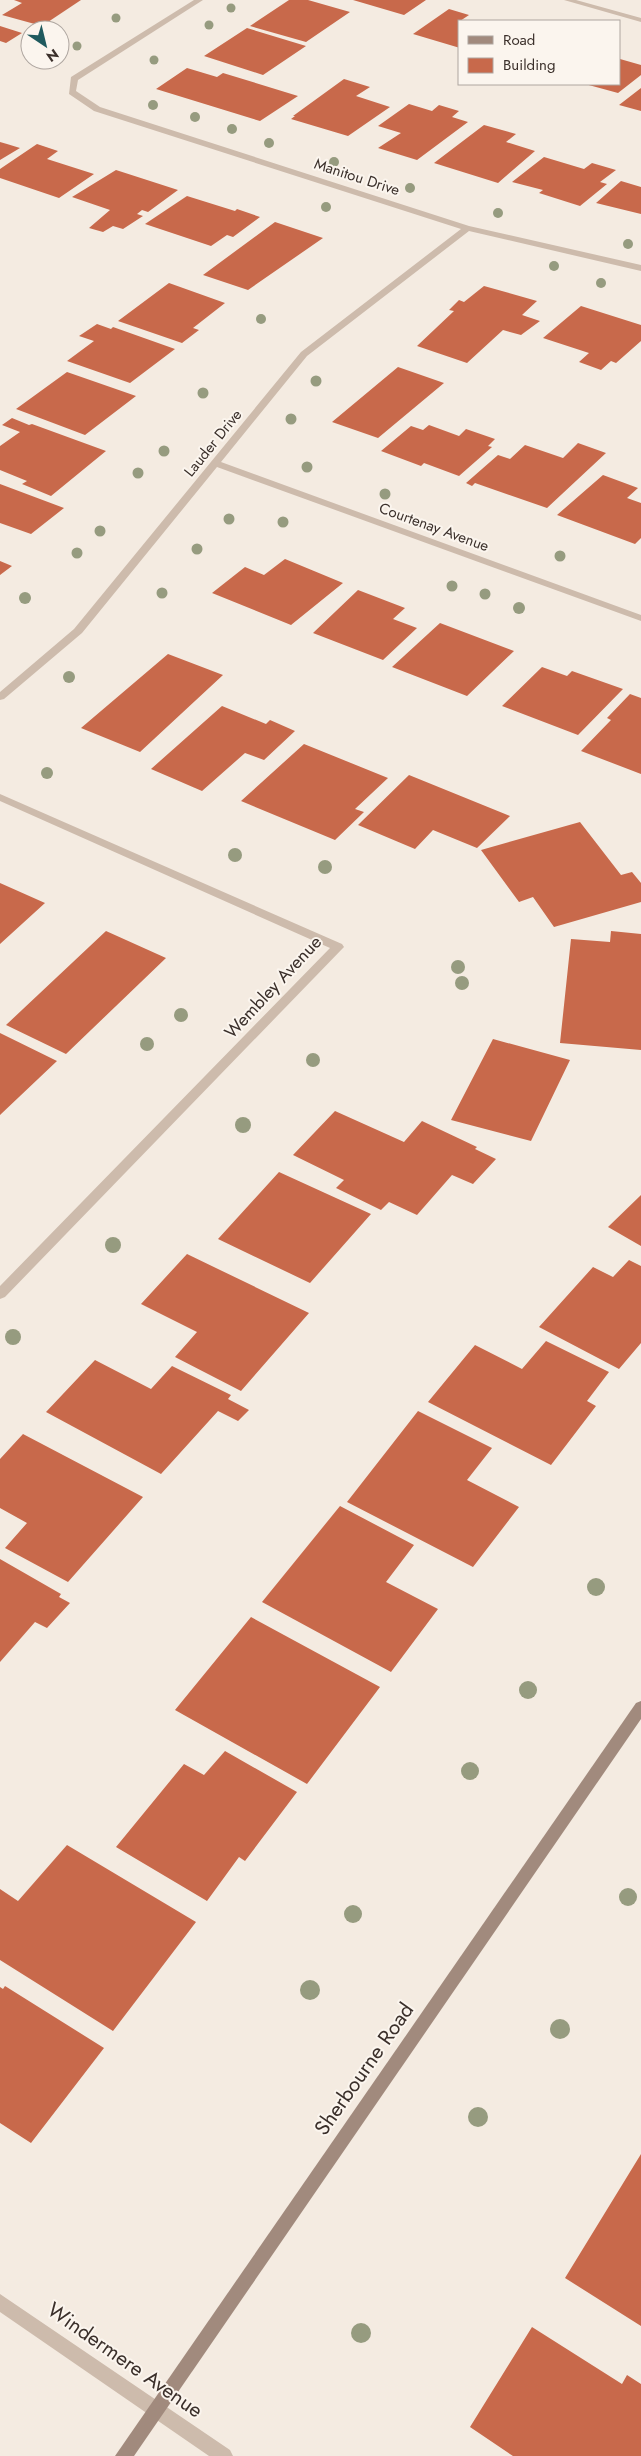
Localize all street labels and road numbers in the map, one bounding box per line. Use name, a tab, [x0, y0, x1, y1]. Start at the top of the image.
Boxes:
street label: Manitou Drive	[311, 153, 403, 201]
street label: Lauder Drive	[179, 404, 247, 481]
street label: Courtenay Avenue	[376, 497, 492, 557]
street label: Wembley Avenue	[218, 930, 328, 1044]
street label: Sherbourne Road	[307, 1997, 421, 2141]
street label: Windermere Avenue	[41, 2295, 209, 2425]

